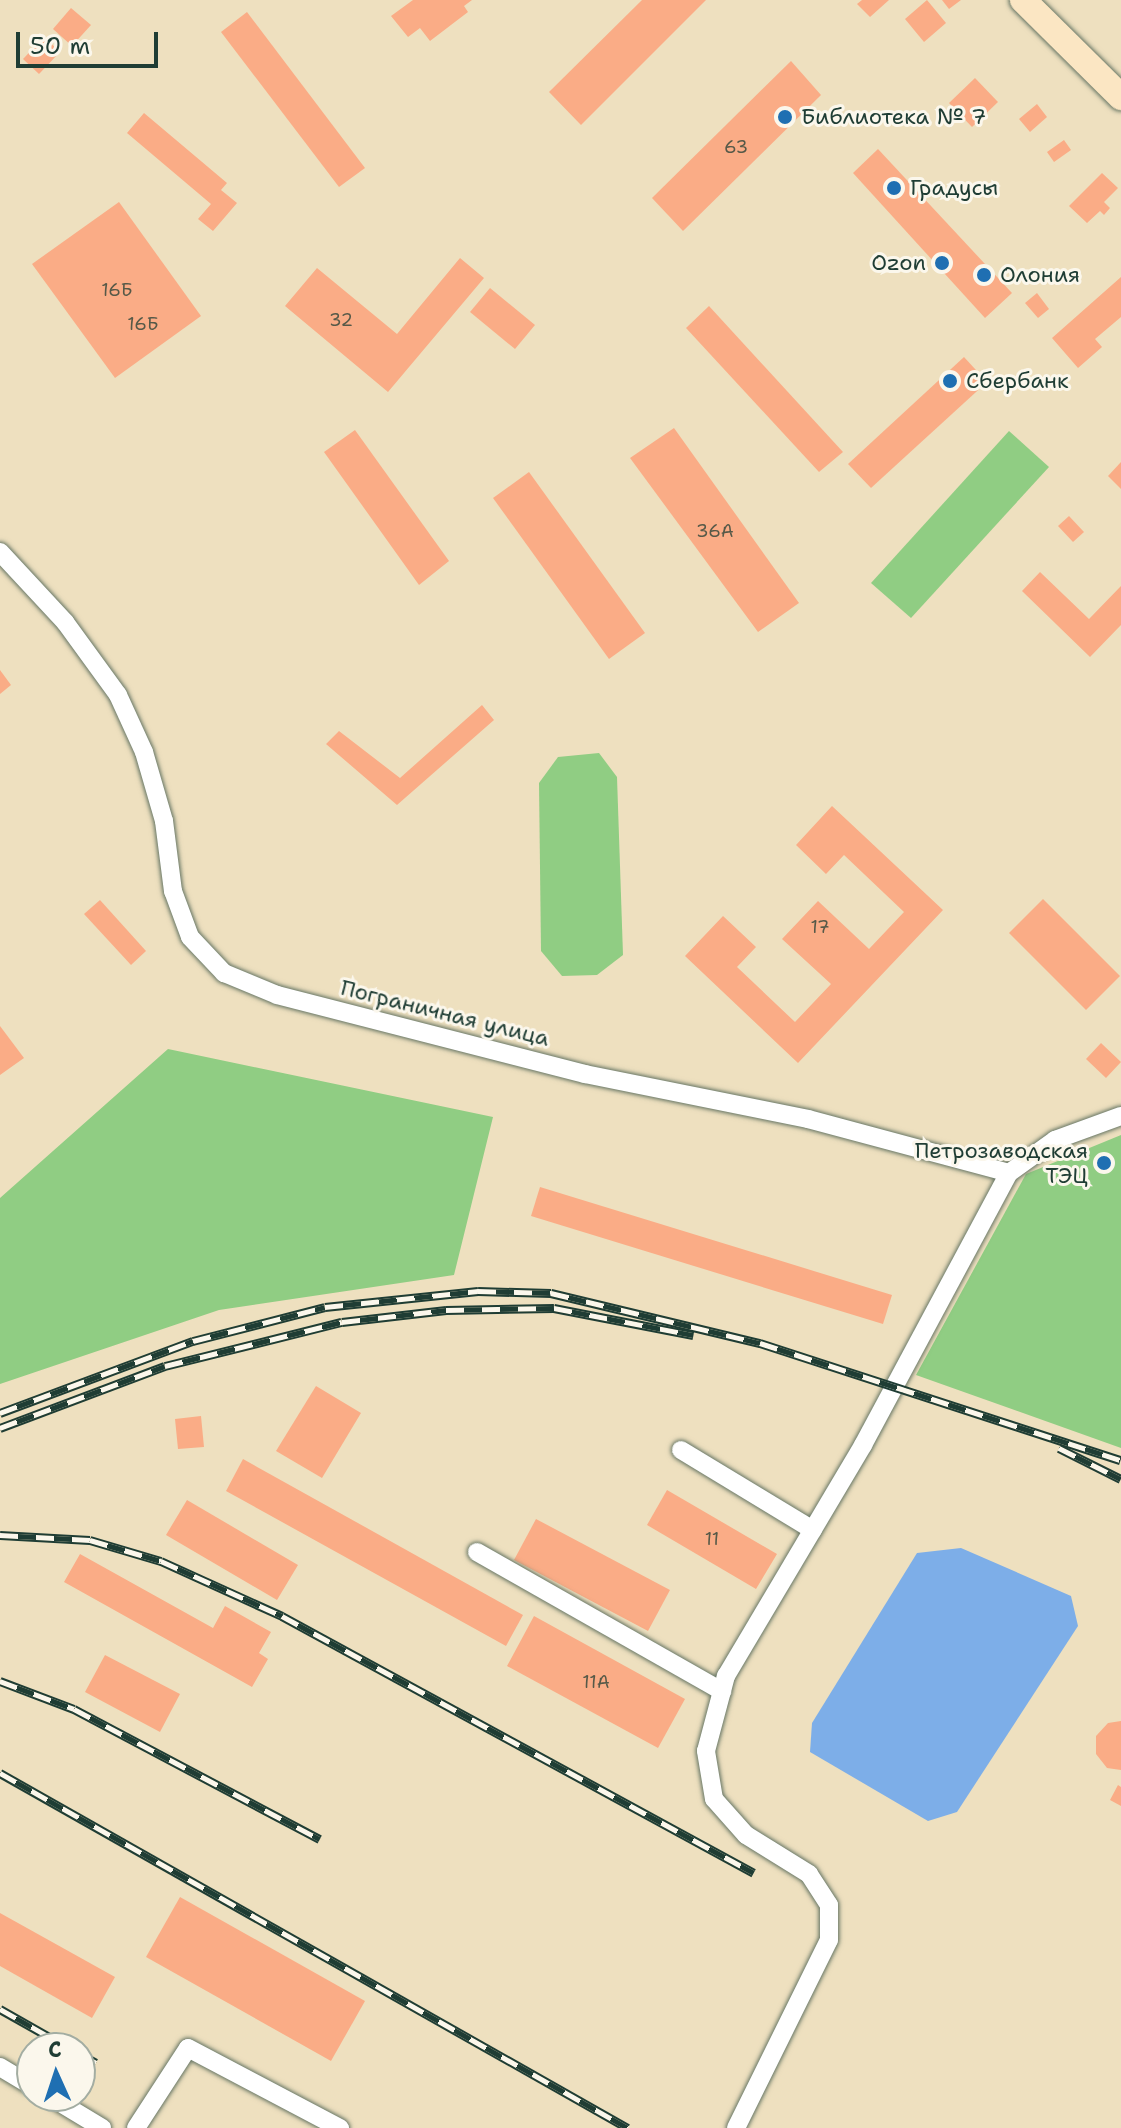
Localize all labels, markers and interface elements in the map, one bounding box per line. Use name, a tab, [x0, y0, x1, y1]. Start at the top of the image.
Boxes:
scale bar	[20, 16, 162, 66]
text: 50 m	[30, 30, 90, 62]
place label: Библиотека № 7	[801, 104, 986, 130]
marker: Библиотека № 7	[776, 108, 794, 126]
house number: 63	[724, 136, 748, 158]
place label: Градусы	[910, 175, 998, 201]
marker: Градусы	[885, 179, 903, 197]
place label: Ozon	[871, 250, 926, 276]
marker: Ozon	[933, 254, 951, 272]
place label: Олония	[1000, 262, 1080, 288]
marker: Олония	[975, 266, 993, 284]
house number: 16Б	[101, 279, 133, 301]
house number: 32	[329, 309, 353, 331]
house number: 16Б	[127, 313, 159, 335]
place label: Сбербанк	[966, 368, 1069, 394]
marker: Сбербанк	[941, 372, 959, 390]
house number: 36А	[696, 520, 734, 542]
house number: 17	[810, 916, 830, 938]
street label: Пограничная улица	[338, 974, 552, 1052]
place label: Петрозаводская ТЭЦ	[915, 1137, 1088, 1188]
marker: Петрозаводская ТЭЦ	[1095, 1154, 1113, 1172]
house number: 11	[705, 1528, 719, 1550]
house number: 11А	[582, 1671, 610, 1693]
north arrow	[16, 2032, 96, 2112]
text: С	[47, 2035, 62, 2064]

